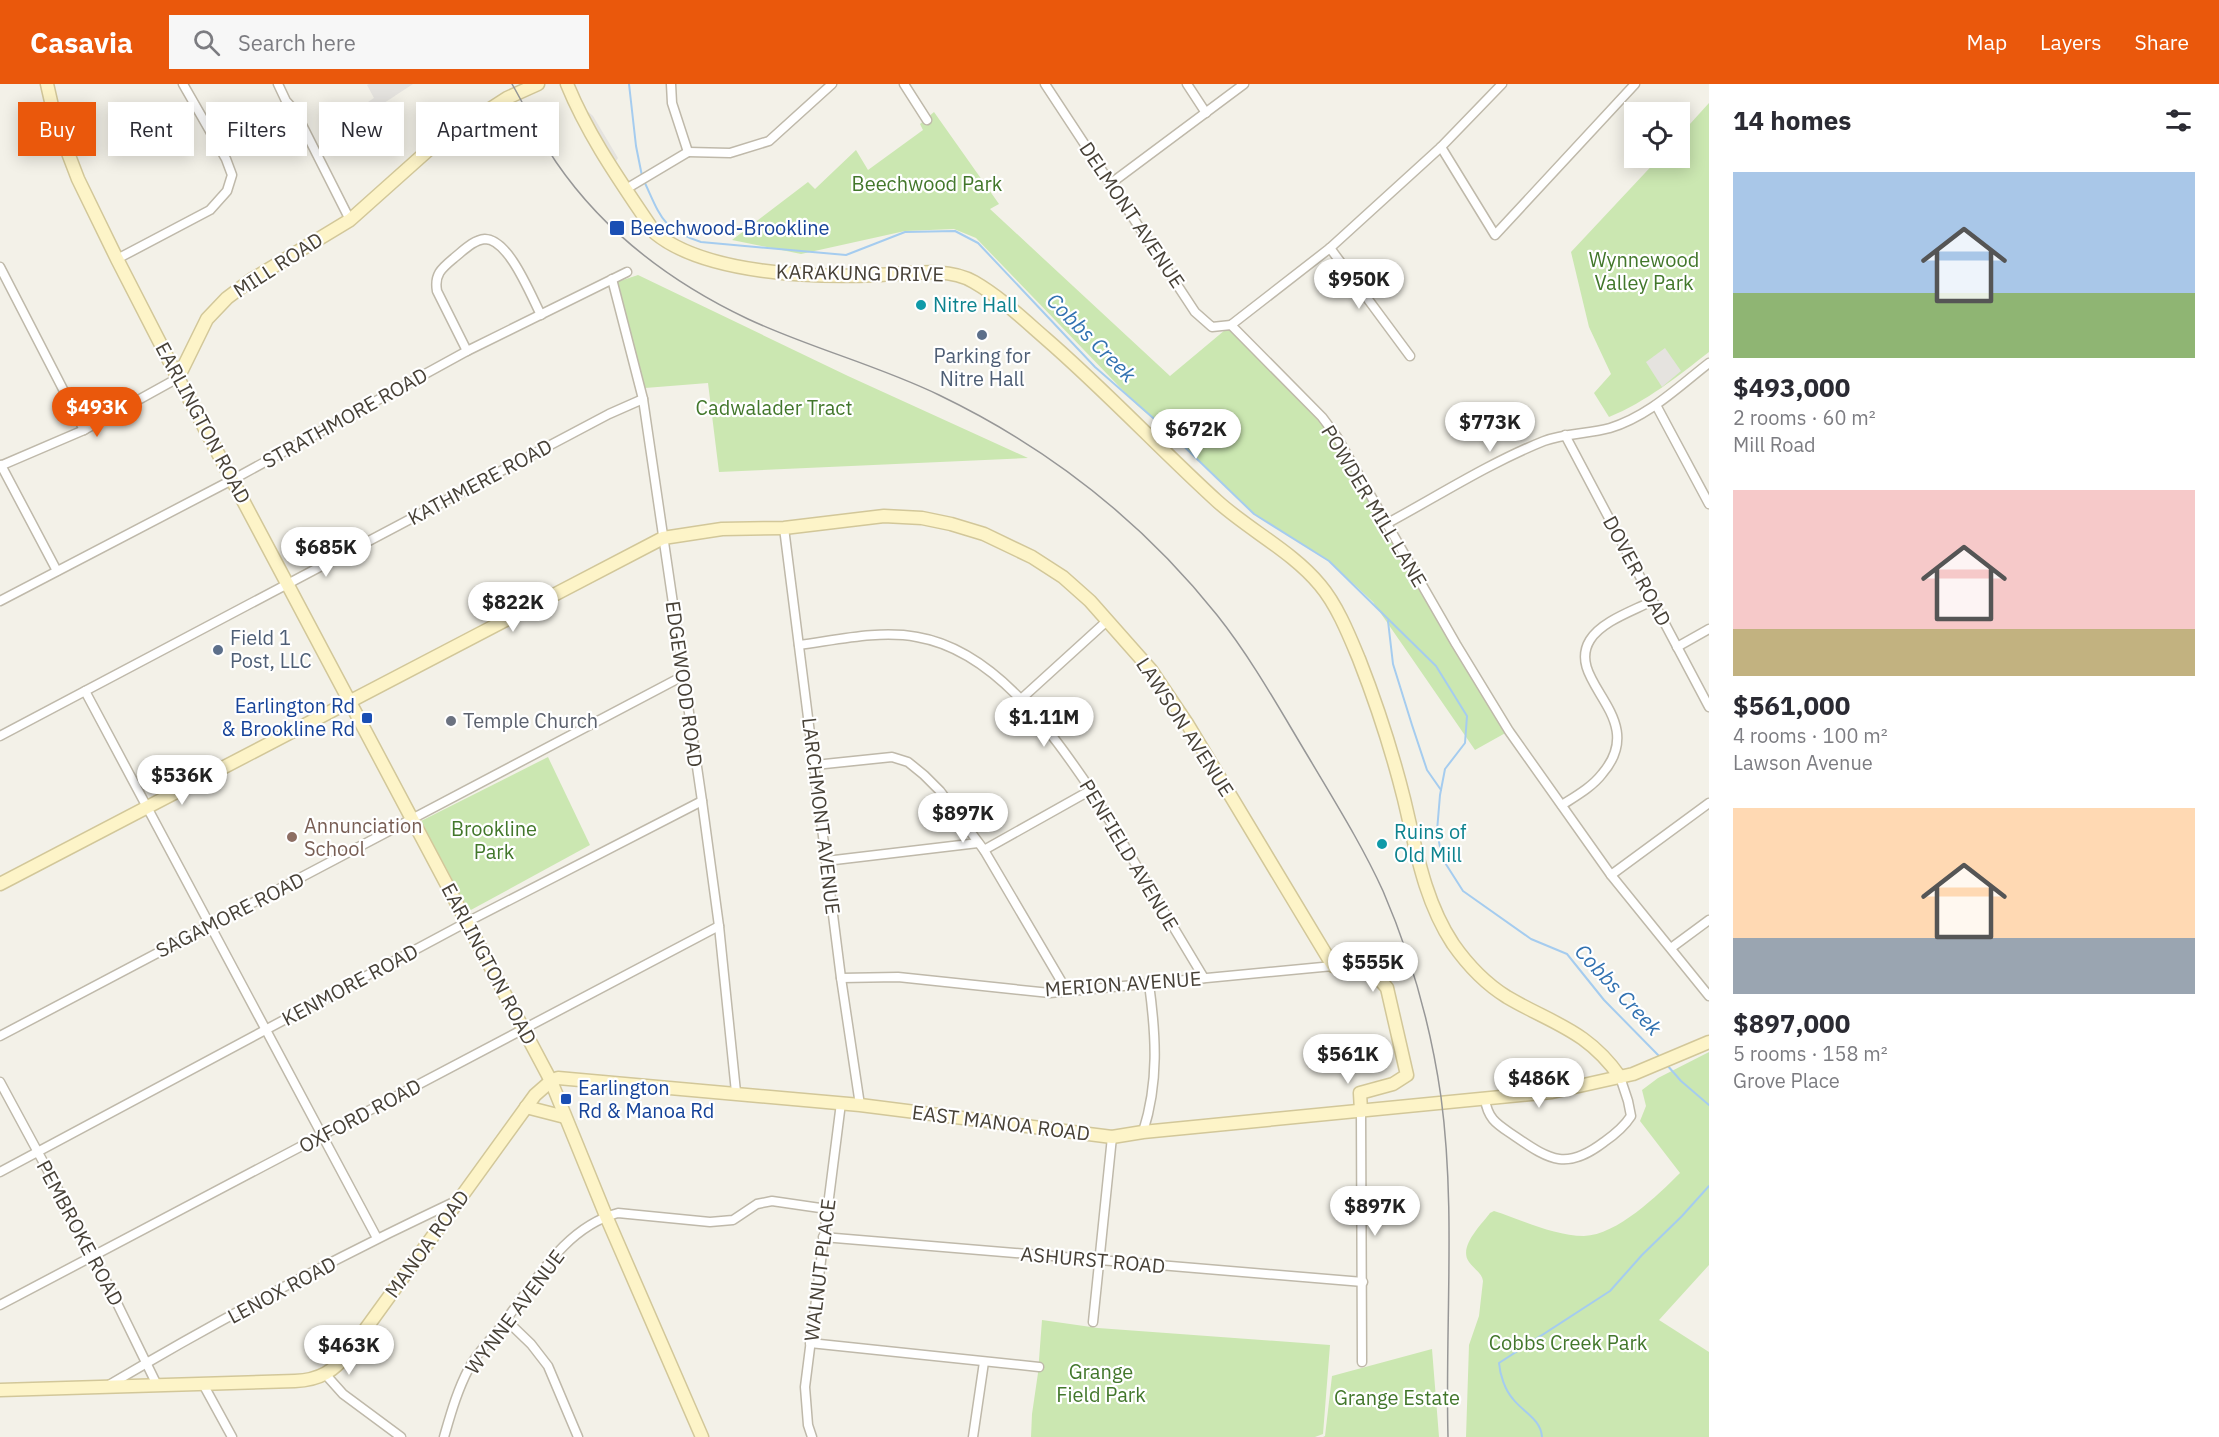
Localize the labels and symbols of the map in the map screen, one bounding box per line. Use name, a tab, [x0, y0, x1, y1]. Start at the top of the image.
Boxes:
street label: DELMONT AVENUE	[1073, 136, 1191, 293]
park label: Beechwood Park	[852, 170, 1003, 197]
place label: Beechwood-Brookline	[630, 214, 830, 241]
marker: Beechwood-Brookline	[608, 219, 626, 237]
street label: MILL ROAD	[228, 226, 328, 304]
park label: Wynnewood Valley Park	[1589, 246, 1699, 296]
street label: KARAKUNG DRIVE	[776, 258, 944, 287]
pin: $950K	[1317, 259, 1401, 310]
water label: Cobbs Creek	[1041, 287, 1143, 389]
place label: Nitre Hall	[933, 291, 1018, 318]
marker: Nitre Hall	[914, 298, 928, 312]
marker: Parking for Nitre Hall	[975, 328, 989, 342]
street label: EARLINGTON ROAD	[149, 337, 257, 508]
place label: Parking for Nitre Hall	[933, 342, 1031, 392]
street label: STRATHMORE ROAD	[257, 361, 432, 474]
pin: $493K	[55, 387, 139, 438]
park label: Cadwalader Tract	[696, 394, 852, 421]
pin: $773K	[1448, 402, 1532, 453]
pin: $672K	[1154, 409, 1238, 460]
street label: POWDER MILL LANE	[1315, 420, 1434, 592]
street label: KATHMERE ROAD	[403, 432, 557, 531]
street label: DOVER ROAD	[1597, 511, 1678, 631]
pin: $685K	[284, 527, 368, 578]
pin: $822K	[471, 582, 555, 633]
street label: EDGEWOOD ROAD	[659, 599, 710, 769]
place label: Field 1 Post, LLC	[230, 624, 312, 674]
marker: Field 1 Post, LLC	[211, 643, 225, 657]
street label: LAWSON AVENUE	[1130, 652, 1241, 802]
place label: Earlington Rd & Brookline Rd	[222, 692, 355, 742]
pin: $1.11M	[995, 697, 1093, 748]
place label: Temple Church	[463, 707, 598, 734]
marker: Earlington Rd & Brookline Rd	[360, 711, 374, 725]
marker: Temple Church	[444, 714, 458, 728]
street label: LARCHMONT AVENUE	[796, 716, 847, 916]
pin: $536K	[140, 755, 224, 806]
street label: PENFIELD AVENUE	[1074, 774, 1185, 935]
pin: $897K	[921, 793, 1005, 844]
place label: Annunciation School	[304, 812, 423, 862]
park label: Brookline Park	[451, 815, 537, 865]
place label: Ruins of Old Mill	[1394, 818, 1467, 868]
marker: Annunciation School	[285, 830, 299, 844]
marker: Ruins of Old Mill	[1375, 837, 1389, 851]
street label: SAGAMORE ROAD	[151, 865, 309, 964]
street label: EARLINGTON ROAD	[435, 878, 543, 1049]
street label: KENMORE ROAD	[277, 937, 423, 1032]
water label: Cobbs Creek	[1569, 937, 1669, 1042]
pin: $555K	[1331, 942, 1415, 993]
street label: MERION AVENUE	[1044, 965, 1202, 1002]
pin: $561K	[1306, 1034, 1390, 1085]
pin: $486K	[1497, 1058, 1581, 1109]
street label: OXFORD ROAD	[294, 1072, 426, 1159]
place label: Earlington Rd & Manoa Rd	[578, 1074, 714, 1124]
marker: Earlington Rd & Manoa Rd	[559, 1092, 573, 1106]
street label: EAST MANOA ROAD	[910, 1098, 1092, 1147]
street label: PEMBROKE ROAD	[31, 1155, 130, 1310]
street label: MANOA ROAD	[378, 1184, 475, 1303]
pin: $897K	[1333, 1186, 1417, 1237]
street label: WALNUT PLACE	[797, 1197, 842, 1343]
street label: ASHURST ROAD	[1020, 1240, 1167, 1279]
street label: WYNNE AVENUE	[459, 1244, 570, 1380]
street label: LENOX ROAD	[223, 1250, 341, 1329]
pin: $463K	[307, 1325, 391, 1376]
park label: Cobbs Creek Park	[1489, 1329, 1648, 1356]
park label: Grange Field Park	[1056, 1358, 1146, 1408]
park label: Grange Estate	[1334, 1384, 1460, 1411]

